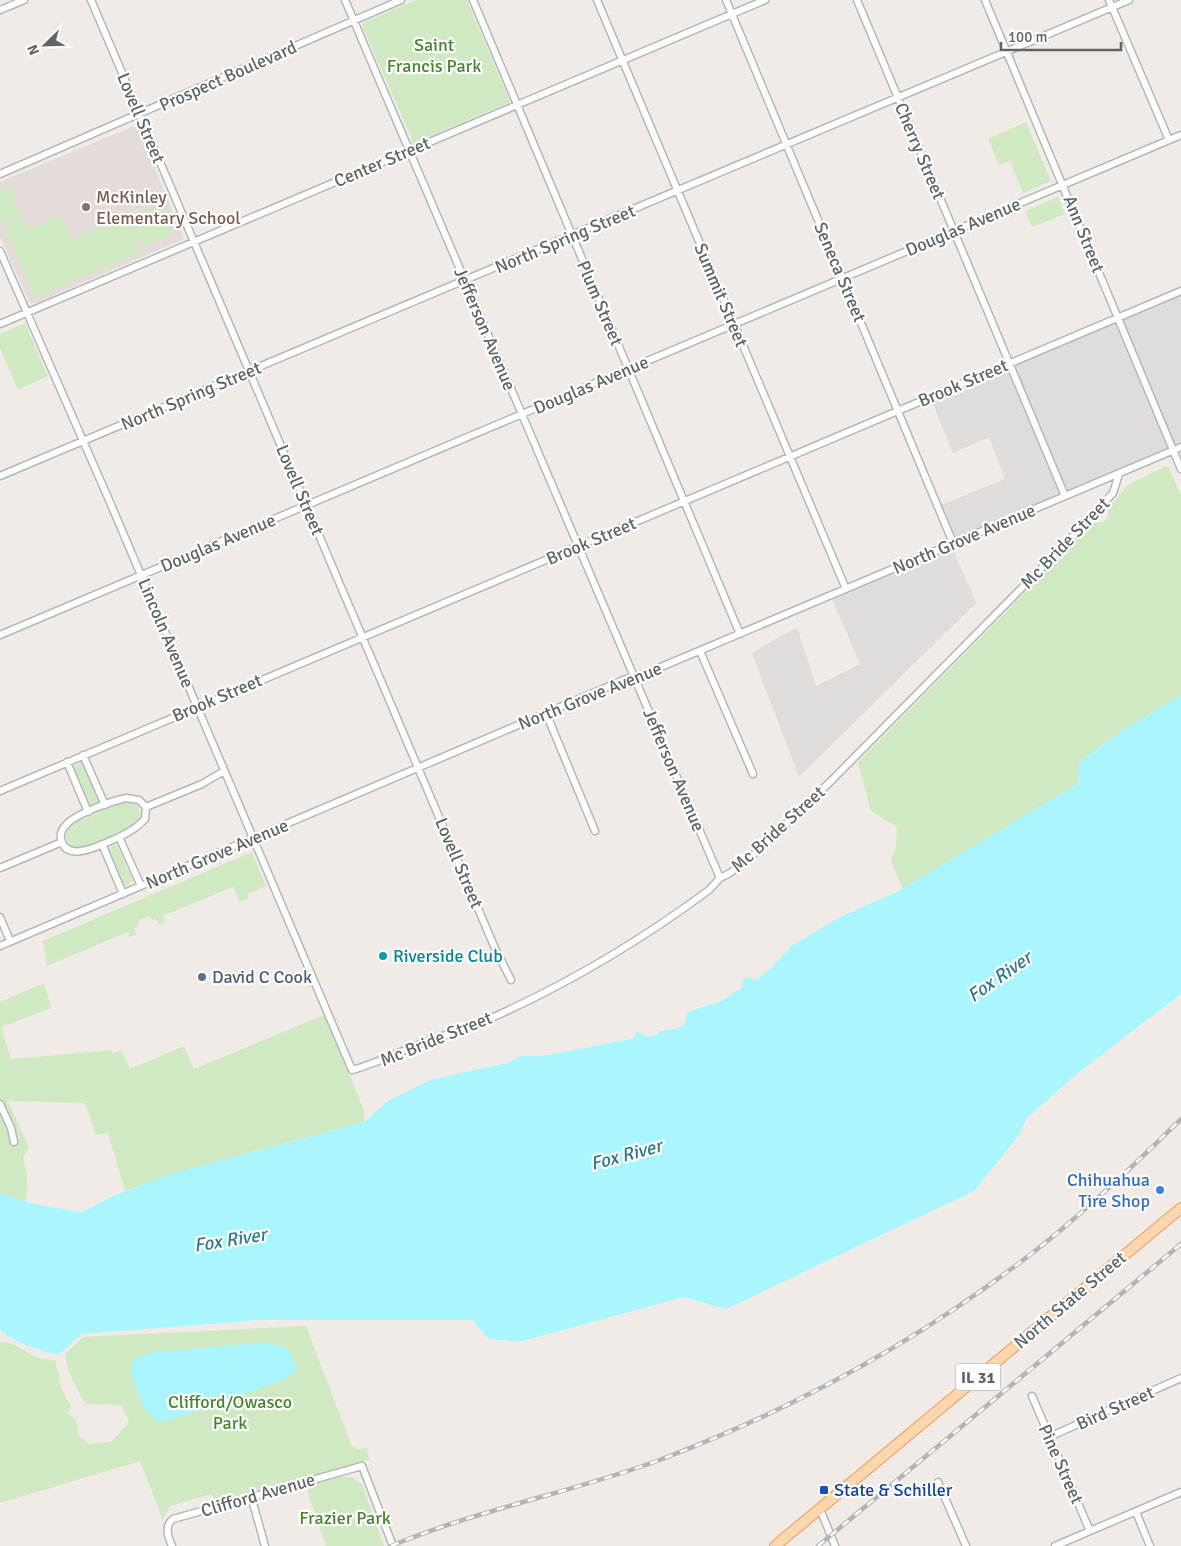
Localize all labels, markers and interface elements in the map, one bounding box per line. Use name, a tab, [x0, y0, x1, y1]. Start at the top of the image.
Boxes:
north arrow	[20, 20, 70, 70]
scale bar	[1001, 20, 1121, 52]
text: 100 m	[1008, 28, 1048, 46]
park label: Saint Francis Park	[387, 34, 481, 77]
street label: Prospect Boulevard	[156, 36, 300, 116]
text: N	[24, 42, 43, 58]
street label: Lovell Street	[112, 69, 170, 167]
street label: Cherry Street	[890, 99, 950, 203]
street label: Center Street	[331, 132, 433, 192]
place label: McKinley Elementary School	[96, 186, 241, 229]
street label: Ann Street	[1059, 192, 1109, 276]
street label: Douglas Avenue	[902, 193, 1024, 261]
street label: North Spring Street	[492, 200, 638, 278]
marker: McKinley Elementary School	[80, 201, 92, 213]
street label: Seneca Street	[809, 219, 871, 325]
street label: Summit Street	[689, 240, 753, 350]
street label: Plum Street	[572, 257, 628, 349]
street label: Jefferson Avenue	[449, 264, 521, 394]
street label: Douglas Avenue	[530, 351, 652, 419]
street label: Brook Street	[915, 354, 1011, 412]
street label: North Spring Street	[118, 357, 264, 435]
street label: Lovell Street	[271, 441, 329, 539]
street label: Mc Bride Street	[1016, 493, 1114, 593]
street label: North Grove Avenue	[889, 499, 1039, 579]
street label: Douglas Avenue	[157, 509, 279, 577]
street label: Brook Street	[543, 512, 639, 570]
street label: Lincoln Avenue	[133, 575, 199, 691]
street label: North Grove Avenue	[515, 657, 665, 735]
street label: Brook Street	[169, 669, 265, 727]
street label: Jefferson Avenue	[638, 705, 710, 835]
street label: Mc Bride Street	[726, 781, 830, 877]
street label: North Grove Avenue	[142, 814, 292, 894]
street label: Lovell Street	[430, 814, 488, 912]
water label: Fox River	[963, 944, 1039, 1008]
place label: Riverside Club	[393, 945, 503, 967]
marker: Riverside Club	[377, 950, 389, 962]
place label: David C Cook	[212, 966, 312, 988]
marker: David C Cook	[196, 971, 208, 983]
street label: Mc Bride Street	[377, 1007, 495, 1071]
water label: Fox River	[588, 1133, 668, 1176]
place label: Chihuahua Tire Shop	[1067, 1169, 1150, 1212]
marker: Chihuahua Tire Shop	[1154, 1184, 1166, 1196]
water label: Fox River	[192, 1222, 271, 1258]
street label: North State Street	[1009, 1247, 1131, 1353]
road number: IL 31	[956, 1364, 1000, 1390]
street label: Bird Street	[1073, 1381, 1157, 1435]
park label: Clifford/Owasco Park	[168, 1391, 292, 1434]
street label: Pine Street	[1034, 1421, 1088, 1507]
street label: Clifford Avenue	[198, 1468, 318, 1522]
place label: State & Schiller	[834, 1479, 953, 1501]
marker: State & Schiller	[818, 1484, 830, 1496]
park label: Frazier Park	[299, 1507, 391, 1529]

